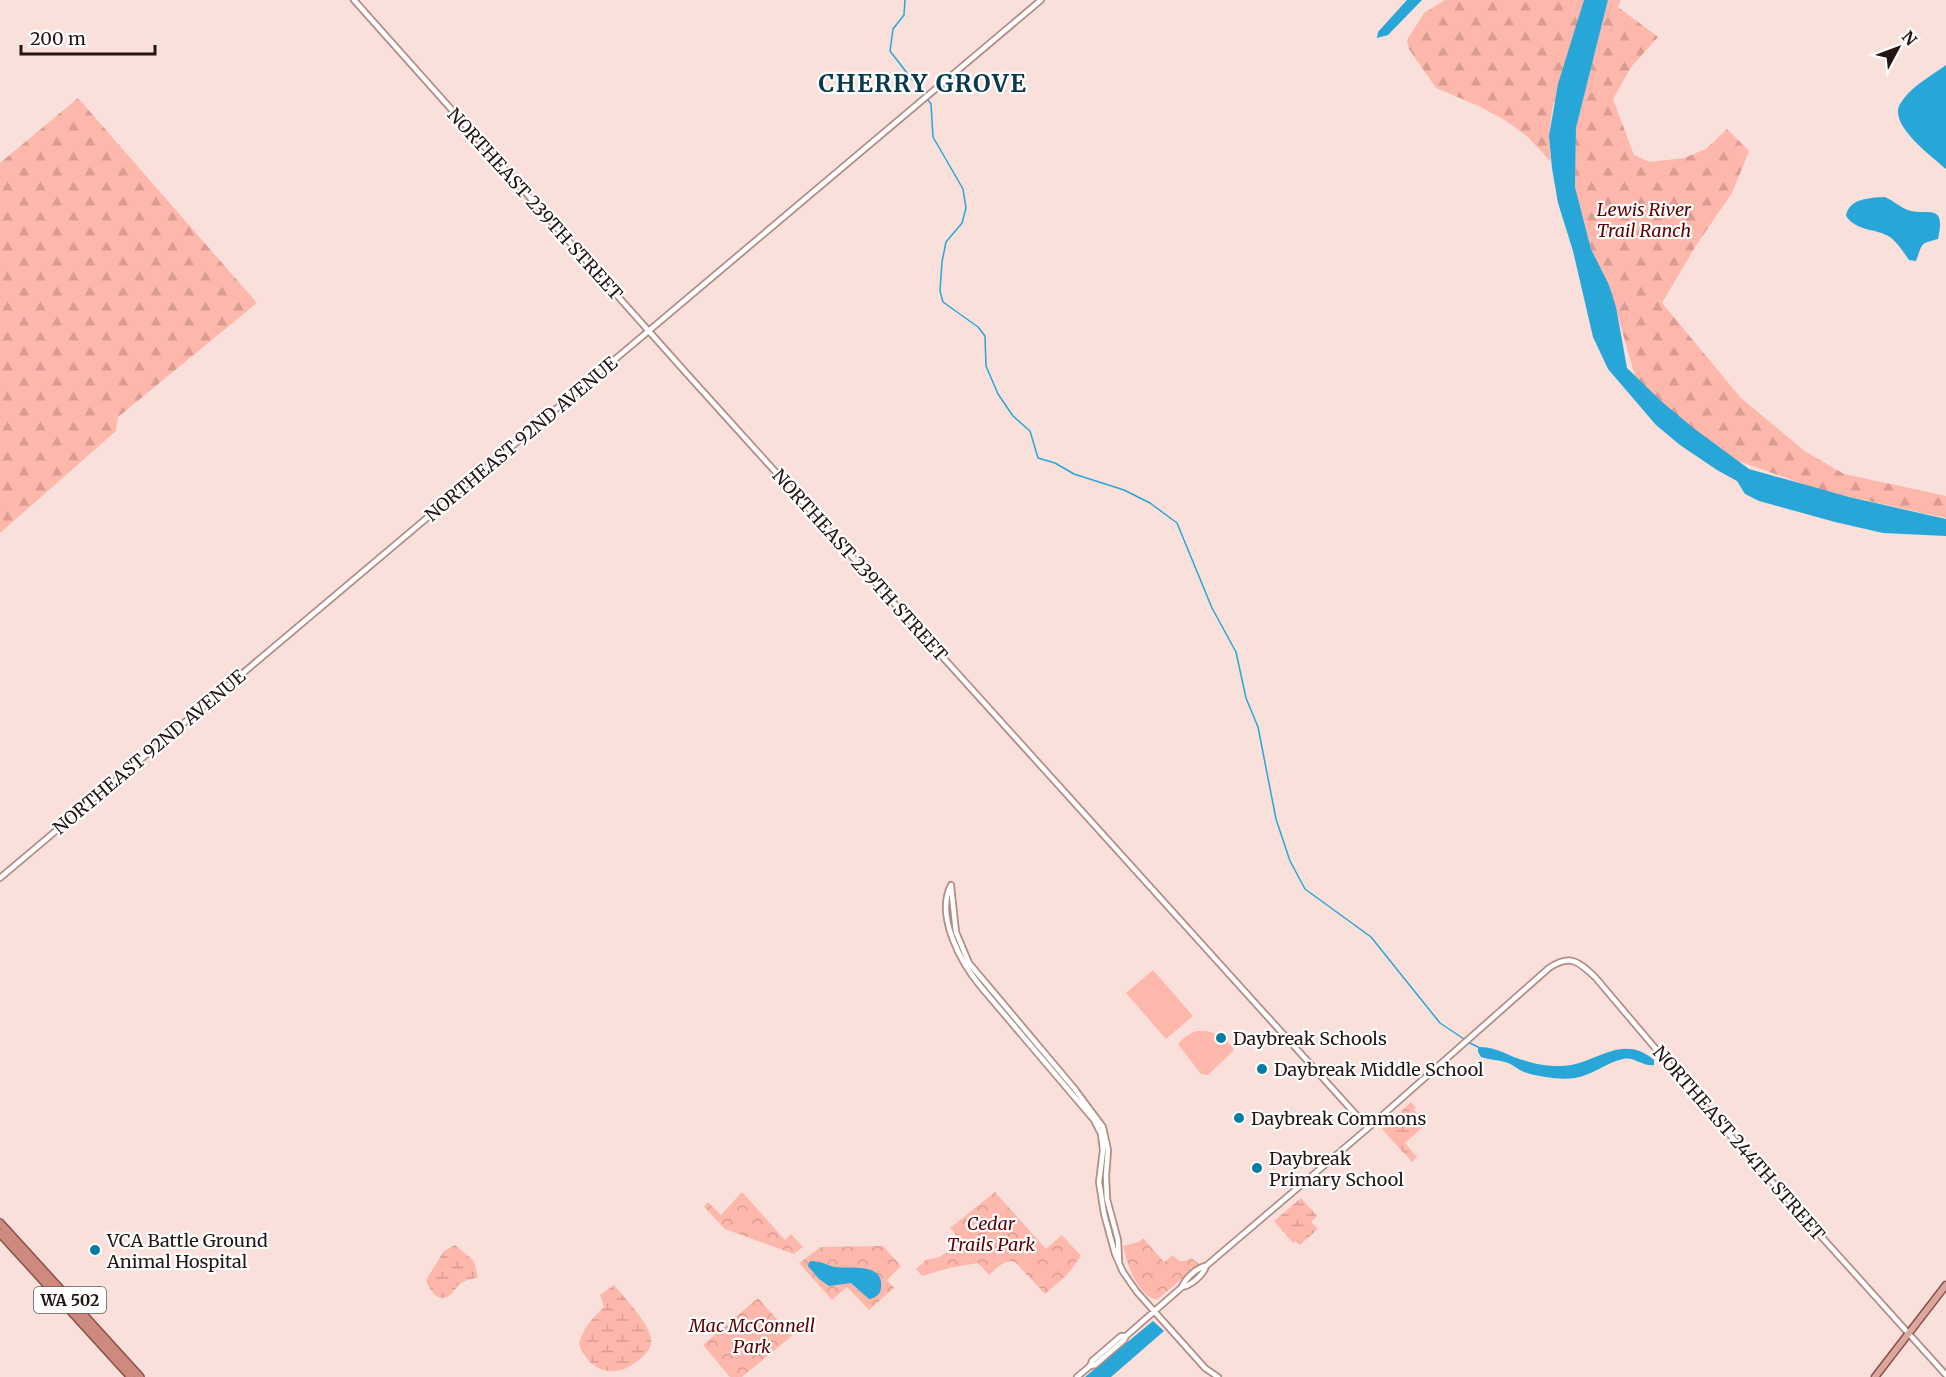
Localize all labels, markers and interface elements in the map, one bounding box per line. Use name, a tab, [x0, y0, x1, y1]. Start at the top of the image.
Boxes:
scale bar	[21, 18, 154, 56]
north arrow	[1868, 18, 1928, 78]
text: 200 m	[30, 27, 86, 50]
text: N	[1898, 27, 1921, 50]
district label: CHERRY GROVE	[819, 68, 1027, 99]
street label: NORTHEAST 239TH STREET	[443, 103, 628, 305]
park label: Lewis River Trail Ranch	[1597, 198, 1692, 242]
street label: NORTHEAST 92ND AVENUE	[420, 351, 622, 526]
street label: NORTHEAST 239TH STREET	[768, 464, 953, 666]
street label: NORTHEAST 92ND AVENUE	[48, 664, 250, 839]
place label: Daybreak Schools	[1233, 1027, 1387, 1050]
marker: Daybreak Schools	[1214, 1031, 1228, 1045]
street label: NORTHEAST 244TH STREET	[1648, 1041, 1830, 1246]
place label: Daybreak Middle School	[1274, 1058, 1484, 1081]
marker: Daybreak Middle School	[1255, 1062, 1269, 1076]
place label: Daybreak Commons	[1251, 1107, 1426, 1130]
marker: Daybreak Commons	[1232, 1111, 1246, 1125]
place label: Daybreak Primary School	[1269, 1147, 1404, 1191]
marker: Daybreak Primary School	[1250, 1161, 1264, 1175]
park label: Cedar Trails Park	[947, 1212, 1035, 1256]
place label: VCA Battle Ground Animal Hospital	[106, 1229, 268, 1273]
marker: VCA Battle Ground Animal Hospital	[88, 1243, 102, 1257]
road number: WA 502	[34, 1287, 106, 1313]
park label: Mac McConnell Park	[688, 1314, 815, 1358]

